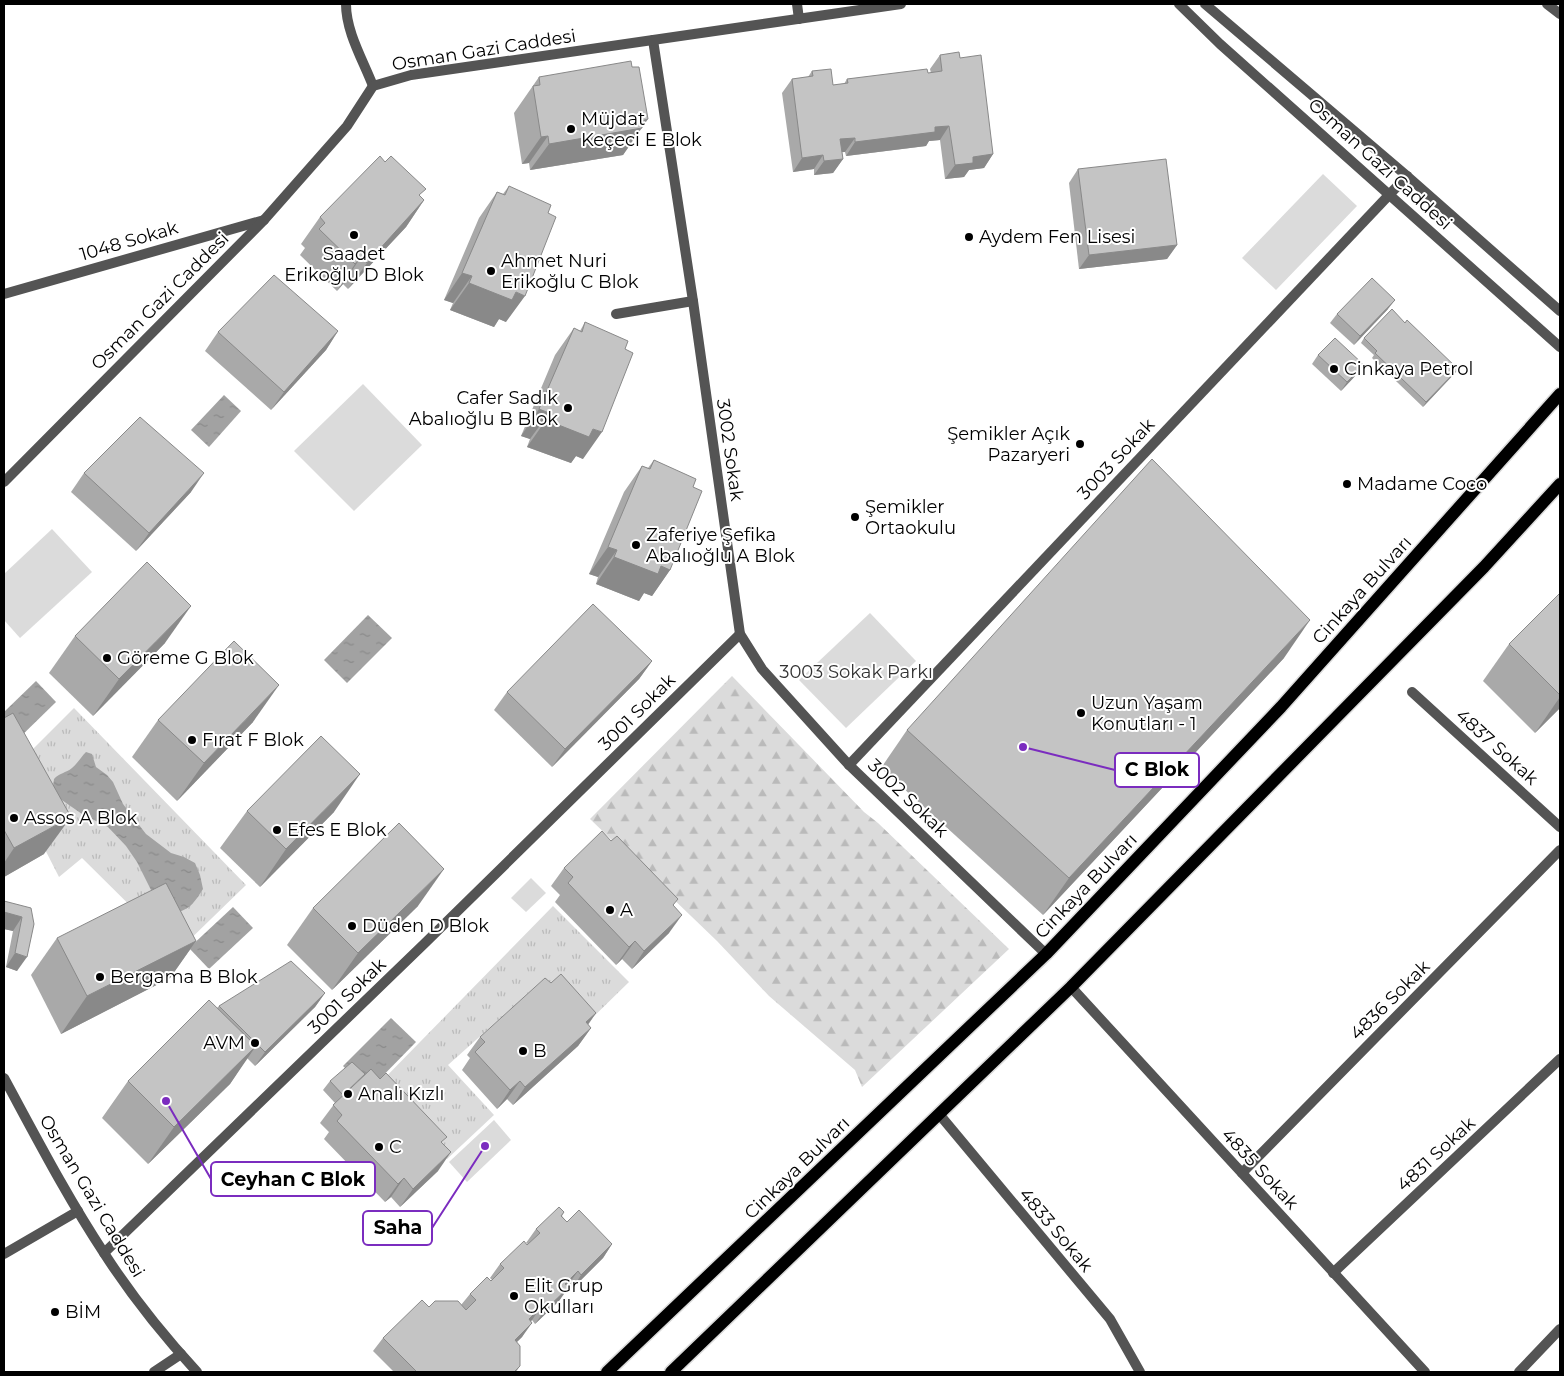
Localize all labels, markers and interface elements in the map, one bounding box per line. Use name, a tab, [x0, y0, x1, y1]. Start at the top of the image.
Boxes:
street label: Osman Gazi Caddesi	[390, 25, 578, 75]
street label: Osman Gazi Caddesi	[1304, 94, 1456, 234]
place label: Müjdat Keçeci E Blok	[581, 108, 702, 151]
marker: Müjdat Keçeci E Blok	[565, 123, 577, 135]
street label: 1048 Sokak	[77, 216, 181, 265]
place label: Aydem Fen Lisesi	[979, 226, 1135, 248]
street label: Osman Gazi Caddesi	[86, 227, 234, 375]
marker: Saadet Erikoğlu D Blok	[348, 229, 360, 241]
marker: Aydem Fen Lisesi	[963, 231, 975, 243]
place label: Saadet Erikoğlu D Blok	[284, 243, 424, 286]
place label: Ahmet Nuri Erikoğlu C Blok	[501, 250, 639, 293]
marker: Ahmet Nuri Erikoğlu C Blok	[485, 265, 497, 277]
place label: Cinkaya Petrol	[1344, 358, 1473, 380]
marker: Cinkaya Petrol	[1328, 363, 1340, 375]
place label: Cafer Sadık Abalıoğlu B Blok	[409, 387, 558, 430]
street label: 3002 Sokak	[712, 397, 748, 503]
marker: Cafer Sadık Abalıoğlu B Blok	[562, 402, 574, 414]
street label: 3003 Sokak	[1073, 414, 1159, 504]
place label: Şemikler Açık Pazaryeri	[947, 423, 1070, 466]
marker: Şemikler Açık Pazaryeri	[1074, 438, 1086, 450]
place label: Madame Coco	[1357, 473, 1487, 495]
marker: Madame Coco	[1341, 478, 1353, 490]
place label: Şemikler Ortaokulu	[865, 496, 956, 539]
marker: Şemikler Ortaokulu	[849, 511, 861, 523]
place label: Zaferiye Şefika Abalıoğlu A Blok	[646, 524, 795, 567]
street label: Cinkaya Bulvarı	[1308, 531, 1416, 649]
marker: Zaferiye Şefika Abalıoğlu A Blok	[630, 539, 642, 551]
place label: Göreme G Blok	[117, 647, 254, 669]
marker: Göreme G Blok	[101, 652, 113, 664]
park label: 3003 Sokak Parkı	[779, 661, 933, 683]
street label: 3001 Sokak	[594, 669, 680, 755]
place label: Uzun Yaşam Konutları - 1	[1091, 692, 1203, 735]
street label: 4837 Sokak	[1451, 704, 1543, 790]
marker: Uzun Yaşam Konutları - 1	[1075, 707, 1087, 719]
place label: Fırat F Blok	[202, 729, 304, 751]
marker: Fırat F Blok	[186, 734, 198, 746]
callout: C Blok	[1115, 753, 1199, 787]
street label: 3002 Sokak	[863, 754, 953, 842]
text: C Blok	[1125, 758, 1190, 781]
place label: Assos A Blok	[24, 807, 137, 829]
marker: Assos A Blok	[8, 812, 20, 824]
place label: Efes E Blok	[287, 819, 387, 841]
marker: Efes E Blok	[271, 824, 283, 836]
street label: Cinkaya Bulvarı	[1030, 829, 1142, 943]
place label: A	[620, 899, 633, 921]
marker: A	[604, 904, 616, 916]
place label: Düden D Blok	[362, 915, 489, 937]
marker: Düden D Blok	[346, 920, 358, 932]
street label: 3001 Sokak	[304, 953, 391, 1038]
street label: 4836 Sokak	[1346, 955, 1435, 1044]
place label: Bergama B Blok	[110, 966, 258, 988]
marker: Bergama B Blok	[94, 971, 106, 983]
place label: AVM	[203, 1032, 245, 1054]
marker: AVM	[249, 1037, 261, 1049]
place label: B	[533, 1040, 547, 1062]
marker: B	[517, 1045, 529, 1057]
place label: Analı Kızlı	[358, 1083, 444, 1105]
marker: Analı Kızlı	[342, 1088, 354, 1100]
street label: Osman Gazi Caddesi	[35, 1111, 149, 1281]
street label: Cinkaya Bulvarı	[740, 1112, 854, 1224]
street label: 4831 Sokak	[1392, 1112, 1480, 1196]
street label: 4835 Sokak	[1217, 1124, 1303, 1214]
place label: C	[389, 1136, 402, 1158]
marker: C	[373, 1141, 385, 1153]
callout: Ceyhan C Blok	[211, 1162, 375, 1196]
text: Ceyhan C Blok	[221, 1168, 366, 1191]
street label: 4833 Sokak	[1015, 1184, 1098, 1277]
callout: Saha	[363, 1211, 432, 1245]
text: Saha	[374, 1216, 422, 1239]
place label: Elit Grup Okulları	[524, 1275, 603, 1318]
marker: Elit Grup Okulları	[508, 1290, 520, 1302]
place label: BİM	[65, 1301, 101, 1323]
marker: BİM	[49, 1306, 61, 1318]

